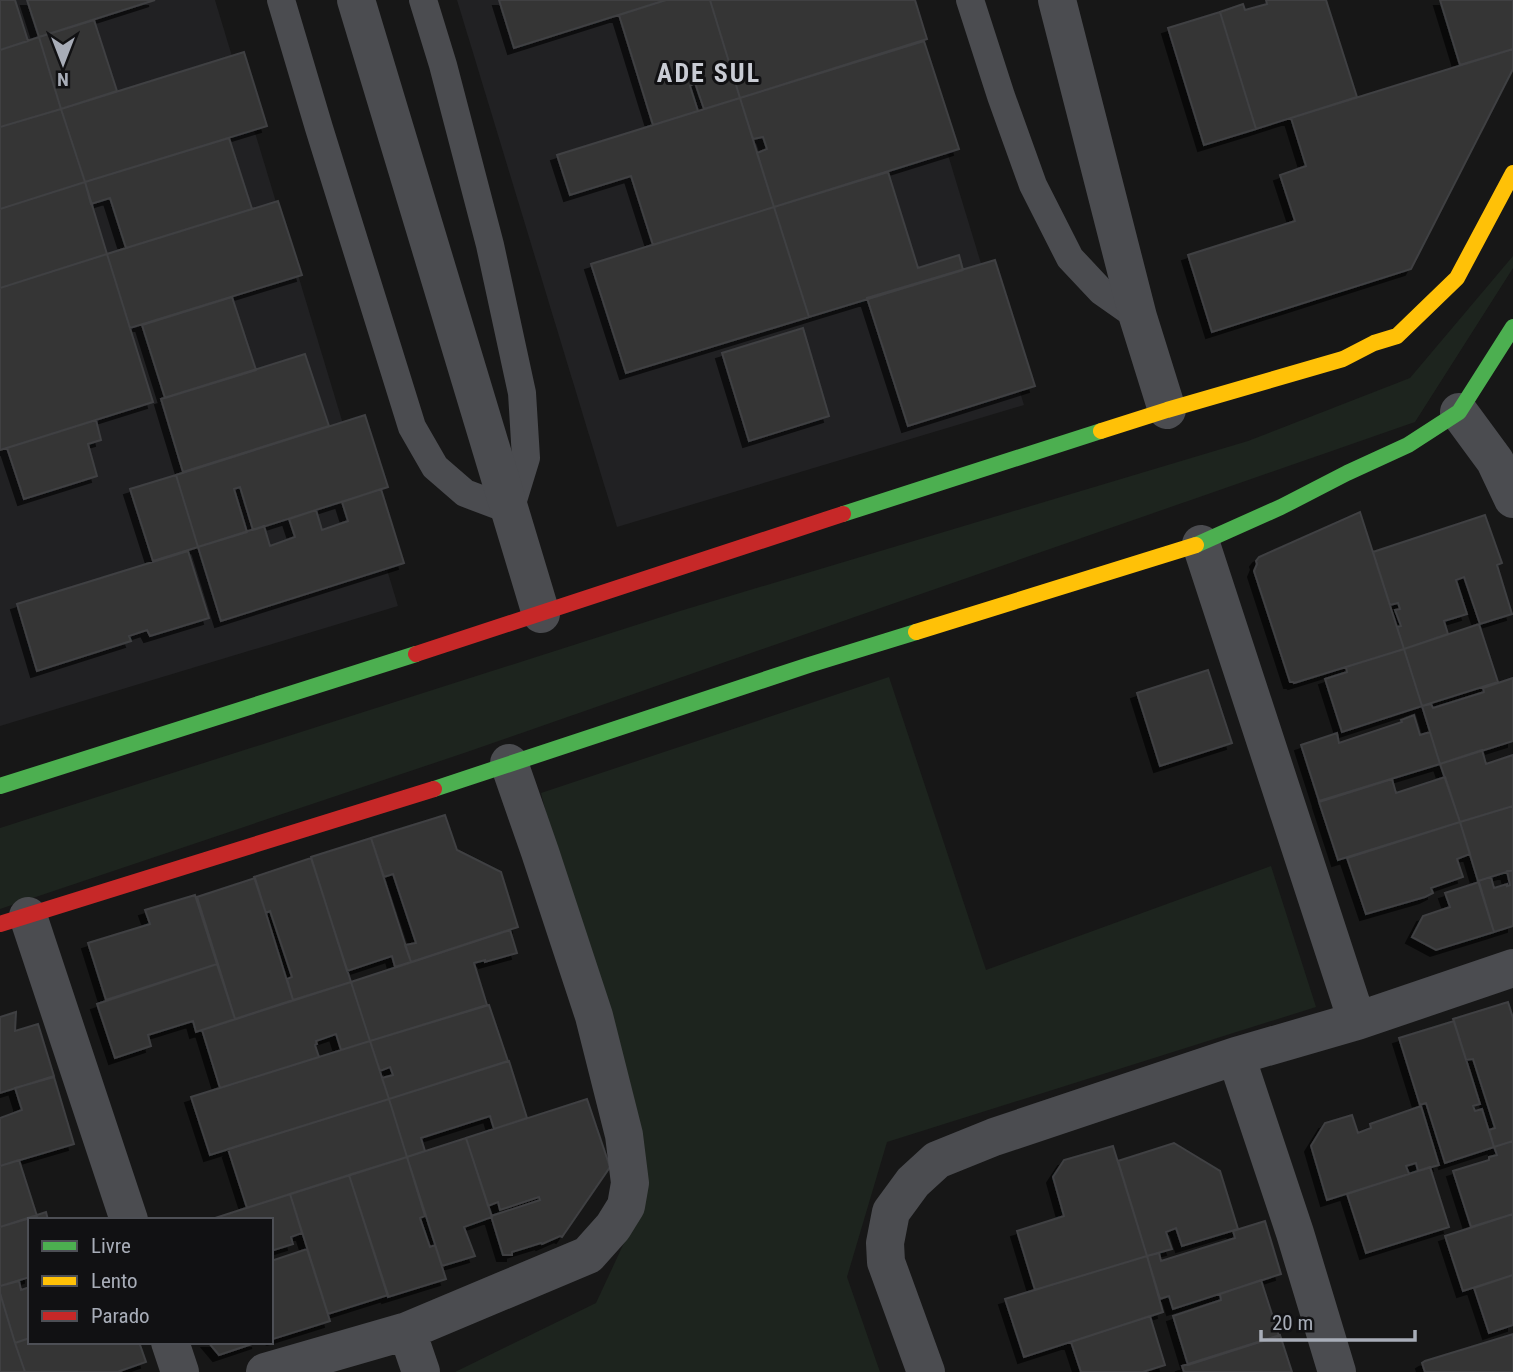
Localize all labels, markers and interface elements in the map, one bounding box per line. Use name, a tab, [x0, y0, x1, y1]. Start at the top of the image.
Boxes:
north arrow	[28, 28, 98, 98]
district label: ADE SUL	[657, 58, 761, 88]
text: N	[57, 68, 69, 91]
legend	[28, 1218, 273, 1344]
text: Livre	[91, 1234, 131, 1258]
text: Lento	[91, 1269, 138, 1293]
scale bar	[1261, 1298, 1415, 1342]
text: Parado	[91, 1304, 150, 1328]
text: 20 m	[1272, 1311, 1313, 1335]

